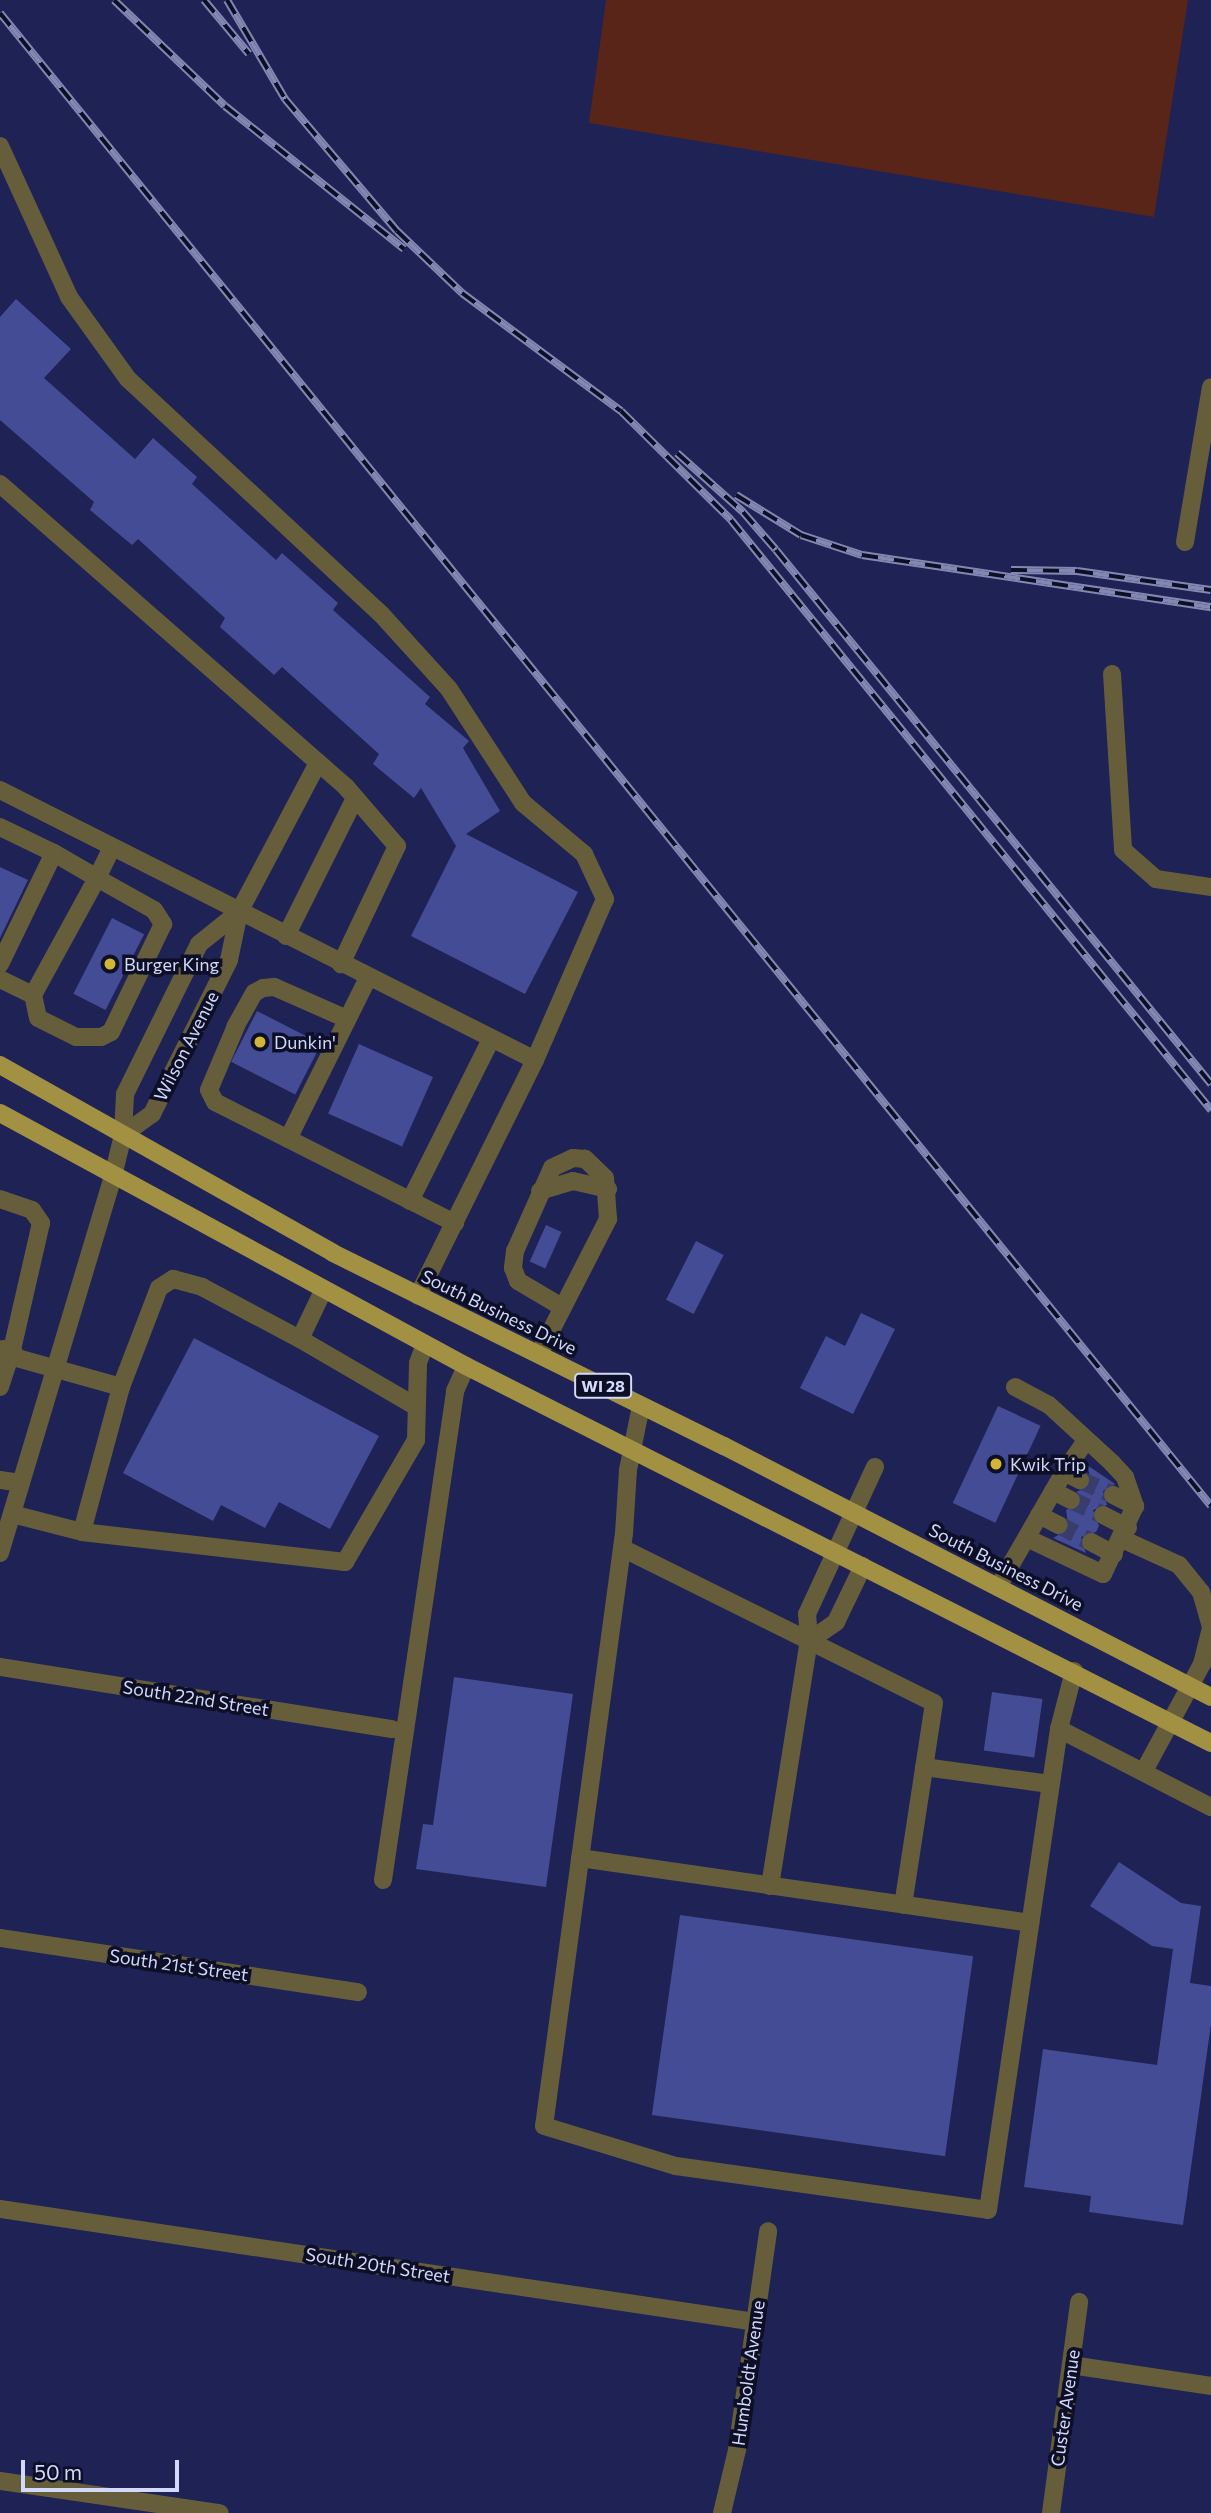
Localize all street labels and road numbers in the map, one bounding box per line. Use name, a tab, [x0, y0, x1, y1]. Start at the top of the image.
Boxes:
street label: Wilson Avenue	[149, 988, 223, 1104]
street label: South Business Drive	[418, 1265, 580, 1359]
road number: WI 28	[573, 1374, 633, 1398]
street label: South Business Drive	[925, 1519, 1087, 1615]
street label: South 22nd Street	[121, 1676, 271, 1720]
street label: South 21st Street	[108, 1945, 250, 1985]
street label: South 20th Street	[304, 2243, 452, 2287]
street label: Humboldt Avenue	[727, 2299, 769, 2447]
street label: Custer Avenue	[1046, 2348, 1084, 2468]

